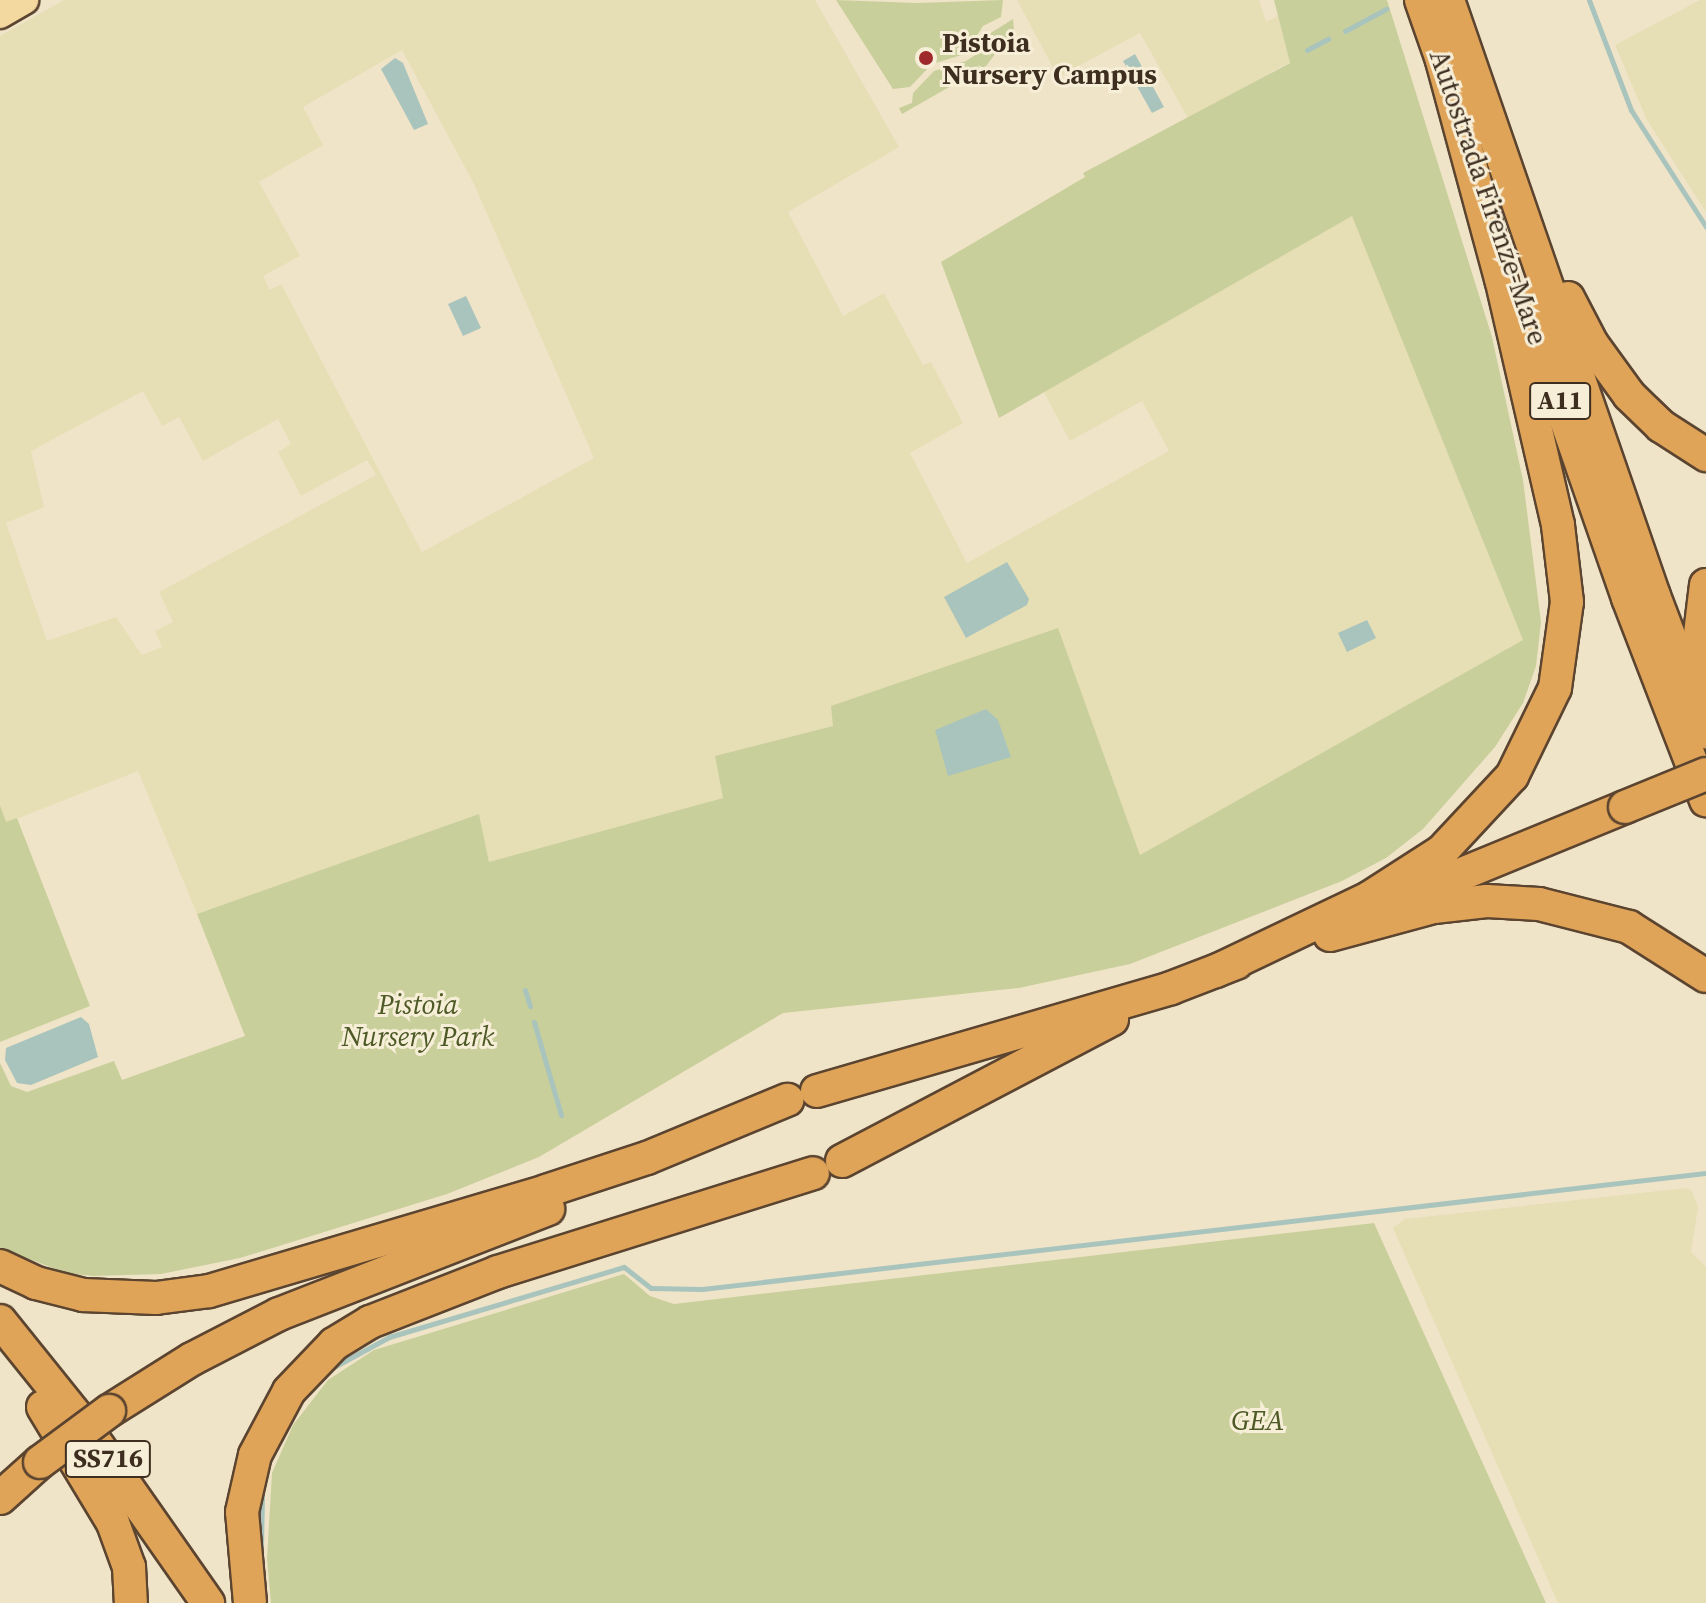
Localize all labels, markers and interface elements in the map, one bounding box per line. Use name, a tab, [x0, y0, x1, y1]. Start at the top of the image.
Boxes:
place label: Pistoia Nursery Campus	[942, 25, 1157, 91]
street label: Autostrada Firenze-Mare	[1423, 45, 1555, 349]
marker: Pistoia Nursery Campus	[917, 49, 935, 67]
road number: A11	[1528, 379, 1592, 423]
park label: Pistoia Nursery Park	[342, 987, 494, 1053]
park label: GEA	[1231, 1403, 1285, 1437]
road number: SS716	[64, 1437, 152, 1481]

